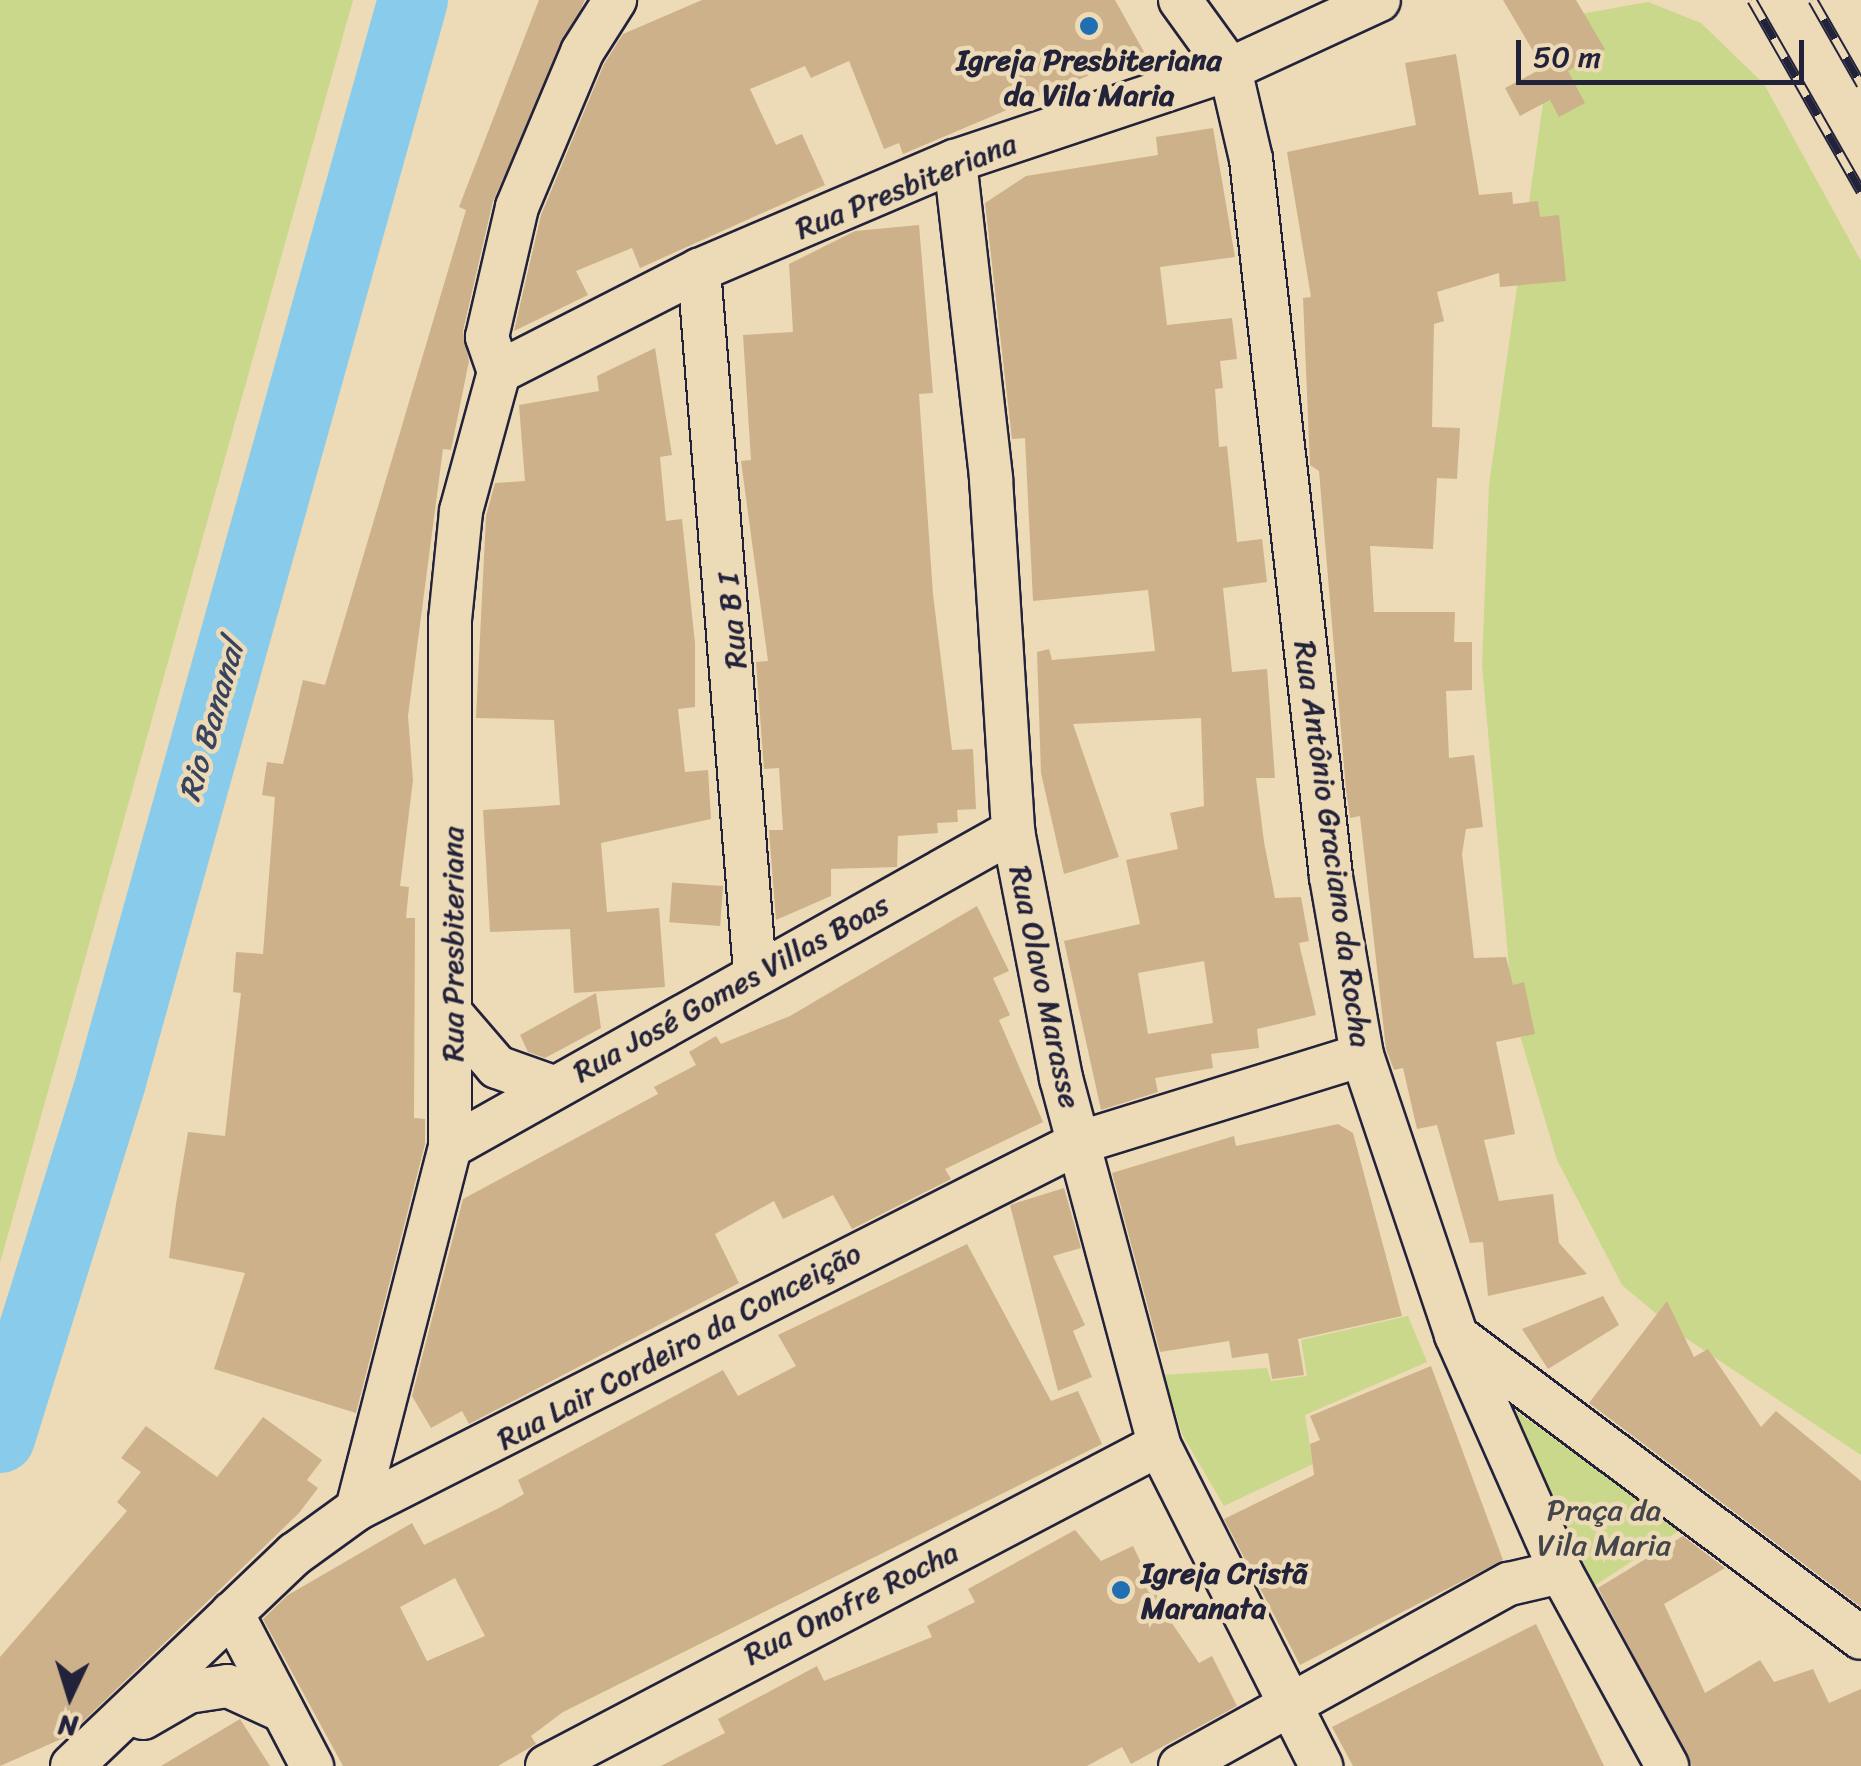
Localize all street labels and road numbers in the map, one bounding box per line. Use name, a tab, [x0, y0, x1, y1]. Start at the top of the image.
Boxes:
street label: Rua Presbiteriana	[790, 125, 1022, 247]
street label: Rua B I	[710, 572, 754, 670]
street label: Rua Antônio Graciano da Rocha	[1287, 638, 1379, 1050]
street label: Rua Presbiteriana	[435, 826, 471, 1062]
street label: Rua Olavo Marasse	[1002, 864, 1088, 1110]
street label: Rua José Gomes Villas Boas	[565, 885, 897, 1091]
street label: Rua Lair Cordeiro da Conceição	[490, 1234, 868, 1458]
street label: Rua Onofre Rocha	[738, 1533, 964, 1673]

